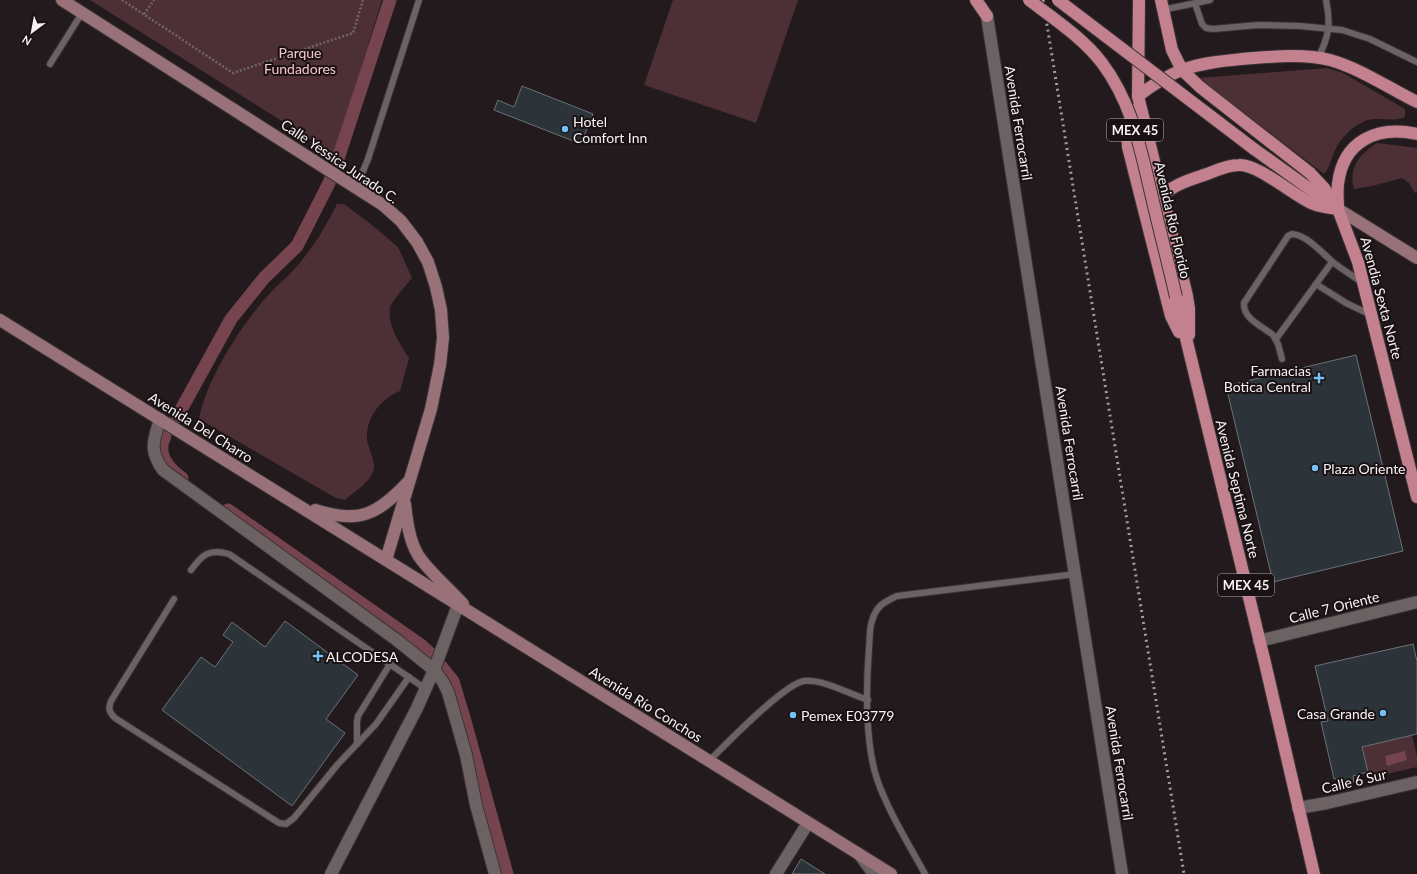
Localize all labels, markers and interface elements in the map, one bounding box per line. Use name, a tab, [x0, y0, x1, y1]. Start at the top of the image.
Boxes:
north arrow	[12, 12, 52, 52]
text: N	[19, 33, 33, 49]
park label: Parque Fundadores	[264, 44, 336, 77]
street label: Avenida Ferrocarril	[1002, 64, 1036, 182]
place label: Hotel Comfort Inn	[573, 113, 647, 146]
street label: Calle Yessica Jurado C.	[278, 115, 402, 207]
road number: MEX 45	[1107, 119, 1163, 141]
marker: Hotel Comfort Inn	[560, 124, 570, 134]
street label: Avenida Río Florido	[1151, 160, 1195, 280]
street label: Avendia Sexta Norte	[1357, 235, 1407, 361]
place label: Farmacias Botica Central	[1224, 362, 1311, 395]
marker: Farmacias Botica Central	[1314, 373, 1324, 383]
street label: Avenida Ferrocarril	[1053, 384, 1087, 502]
street label: Avenida Del Charro	[146, 388, 256, 466]
street label: Avenida Septima Norte	[1213, 418, 1263, 560]
place label: Plaza Oriente	[1323, 460, 1406, 477]
marker: Plaza Oriente	[1310, 463, 1320, 473]
road number: MEX 45	[1218, 574, 1274, 596]
street label: Calle 7 Oriente	[1287, 588, 1381, 626]
place label: ALCODESA	[326, 648, 399, 665]
marker: ALCODESA	[313, 651, 323, 661]
street label: Avenida Río Conchos	[586, 662, 706, 746]
street label: Avenida Ferrocarril	[1103, 704, 1137, 822]
place label: Casa Grande	[1297, 705, 1375, 722]
place label: Pemex E03779	[801, 707, 895, 724]
marker: Casa Grande	[1378, 708, 1388, 718]
marker: Pemex E03779	[788, 710, 798, 720]
street label: Calle 6 Sur	[1320, 765, 1388, 797]

